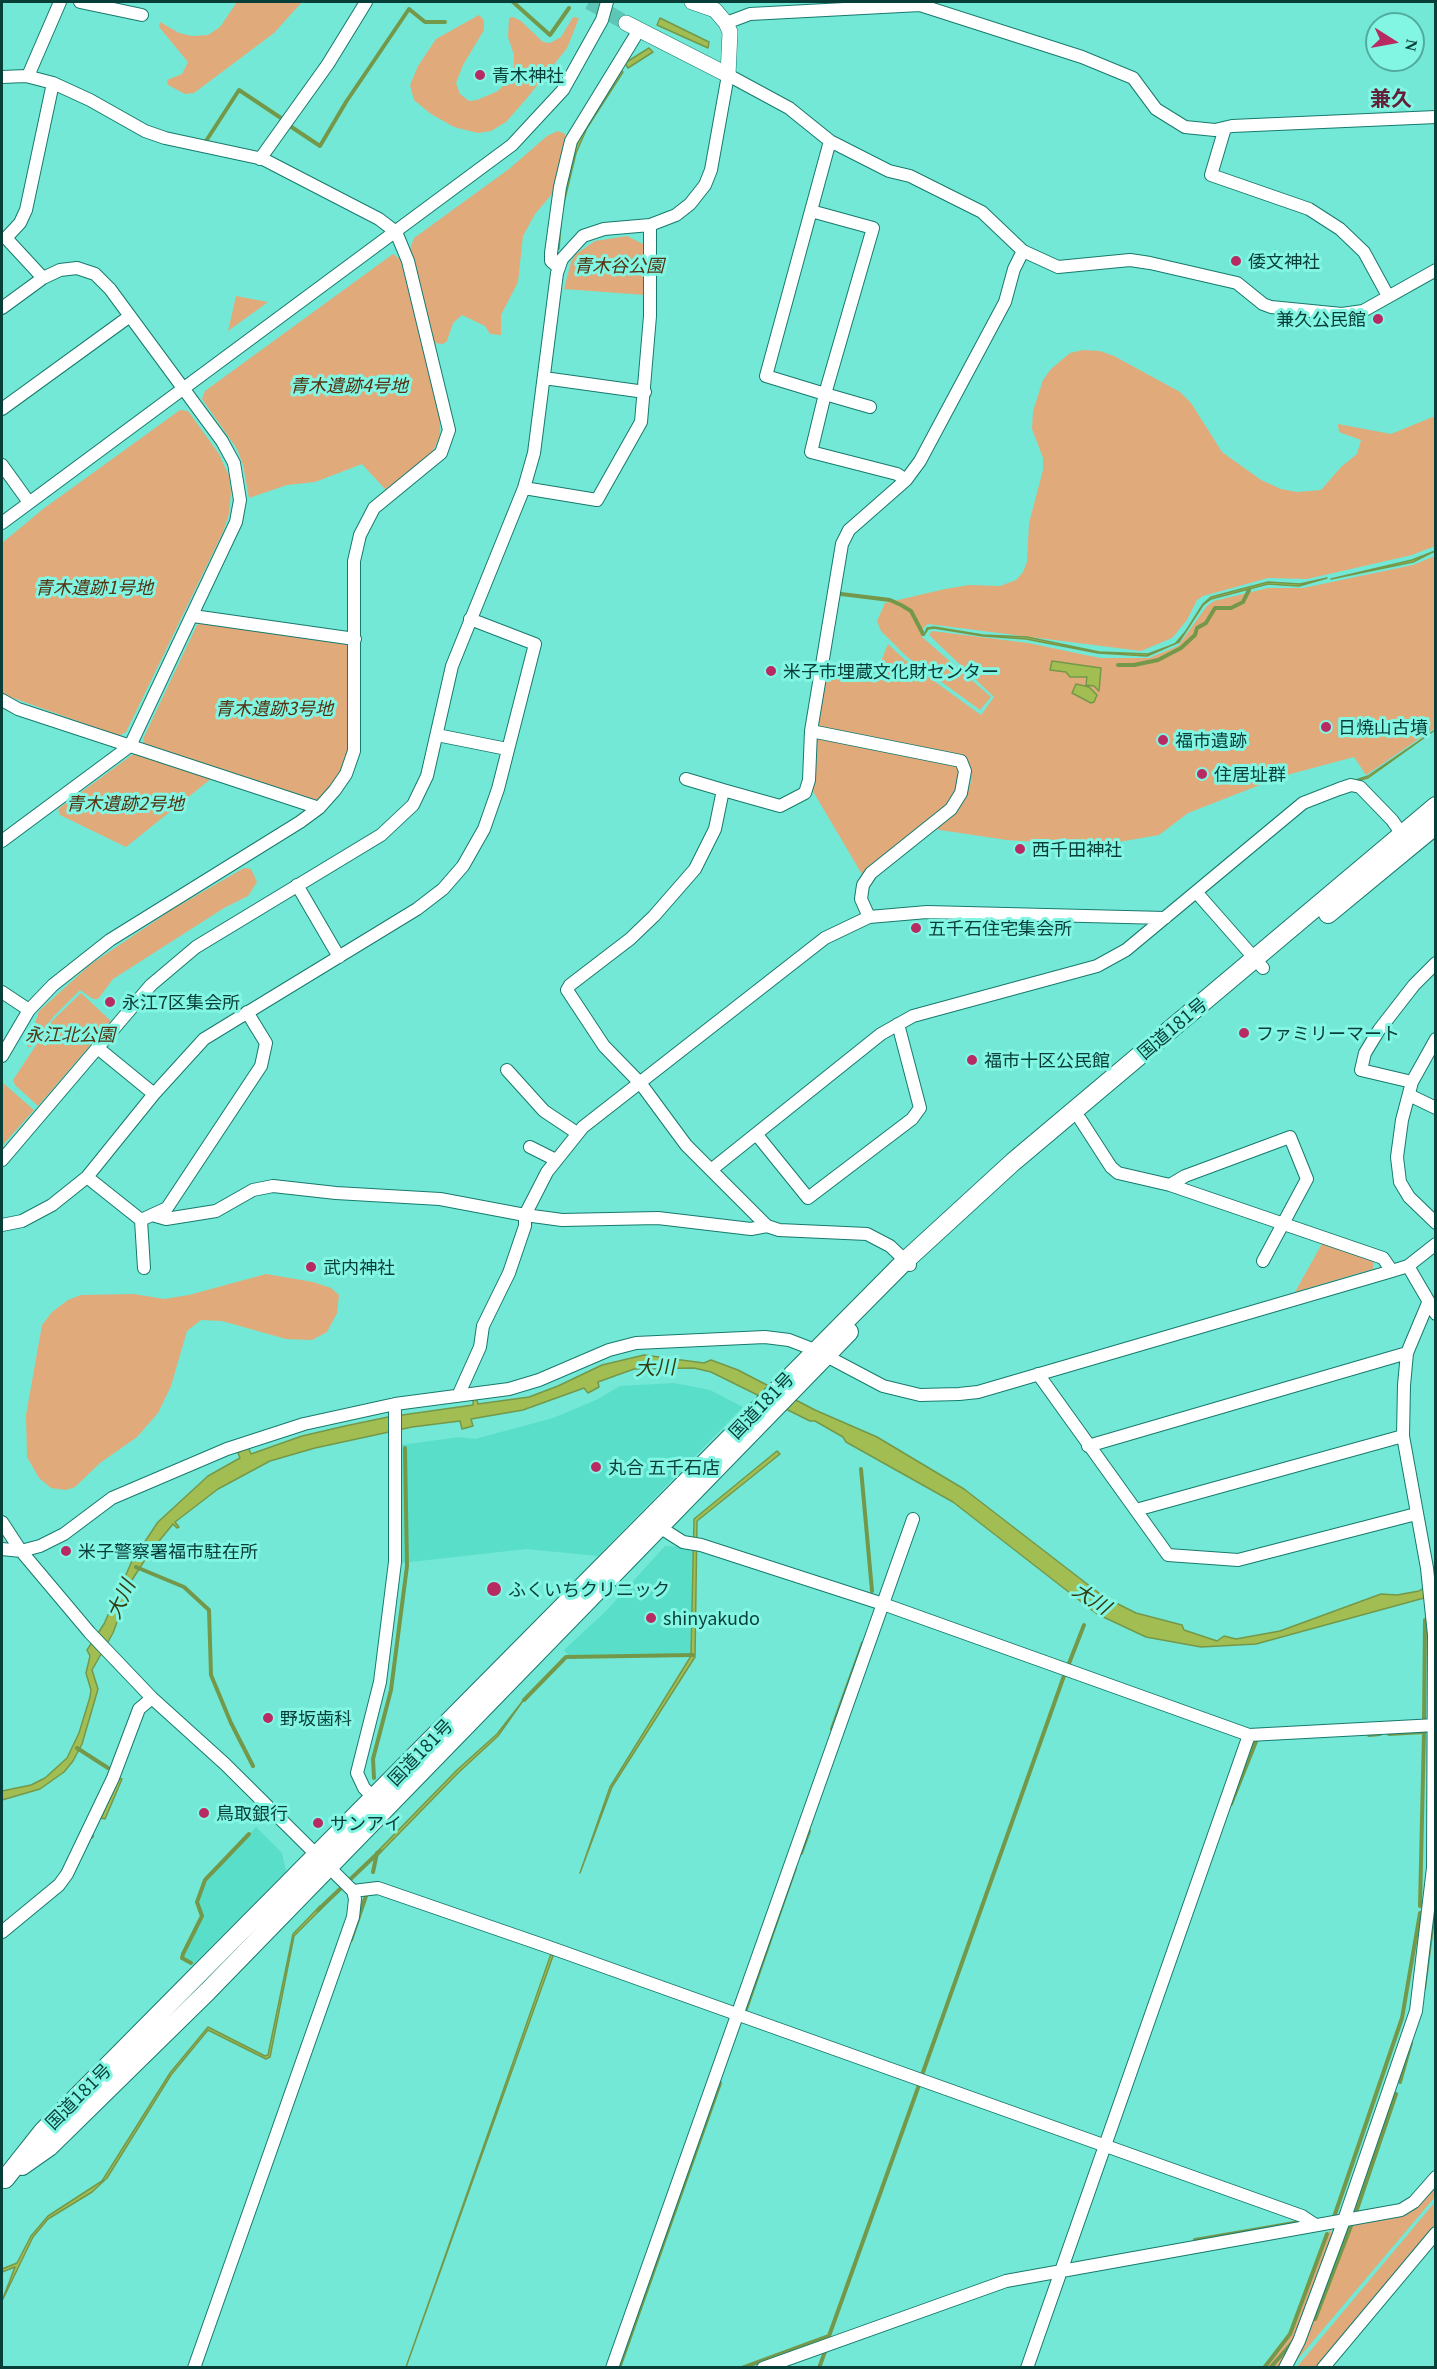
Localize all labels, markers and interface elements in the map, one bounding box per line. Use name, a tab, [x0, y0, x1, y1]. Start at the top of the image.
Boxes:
north arrow	[1365, 12, 1425, 72]
text: N	[1402, 38, 1421, 52]
place label: 青木神社	[492, 64, 564, 86]
marker: 青木神社	[473, 68, 487, 82]
district label: 兼久	[1370, 85, 1412, 111]
place label: 倭文神社	[1248, 250, 1320, 272]
park label: 青木谷公園	[574, 254, 664, 276]
marker: 倭文神社	[1229, 254, 1243, 268]
place label: 兼久公民館	[1276, 308, 1366, 330]
marker: 兼久公民館	[1371, 312, 1385, 326]
park label: 青木遺跡4号地	[290, 374, 408, 396]
park label: 青木遺跡1号地	[35, 576, 153, 598]
place label: 米子市埋蔵文化財センター	[783, 660, 999, 682]
marker: 米子市埋蔵文化財センター	[764, 664, 778, 678]
park label: 青木遺跡3号地	[215, 697, 333, 719]
place label: 日焼山古墳	[1338, 716, 1428, 738]
marker: 日焼山古墳	[1319, 720, 1333, 734]
place label: 福市遺跡	[1175, 729, 1247, 751]
marker: 福市遺跡	[1156, 733, 1170, 747]
place label: 住居址群	[1214, 763, 1286, 785]
marker: 住居址群	[1195, 767, 1209, 781]
park label: 青木遺跡2号地	[66, 792, 184, 814]
place label: 西千田神社	[1032, 838, 1122, 860]
marker: 西千田神社	[1013, 842, 1027, 856]
place label: 五千石住宅集会所	[928, 917, 1072, 939]
marker: 五千石住宅集会所	[909, 921, 923, 935]
place label: 永江7区集会所	[122, 991, 240, 1013]
street label: 国道181号	[1133, 993, 1211, 1063]
marker: 永江7区集会所	[103, 995, 117, 1009]
place label: ファミリーマート	[1256, 1022, 1400, 1044]
park label: 永江北公園	[25, 1023, 115, 1045]
marker: ファミリーマート	[1237, 1026, 1251, 1040]
place label: 福市十区公民館	[984, 1049, 1110, 1071]
marker: 福市十区公民館	[965, 1053, 979, 1067]
place label: 武内神社	[323, 1256, 395, 1278]
marker: 武内神社	[304, 1260, 318, 1274]
water label: 大川	[635, 1354, 675, 1380]
street label: 国道181号	[724, 1367, 798, 1443]
place label: 丸合 五千石店	[608, 1456, 720, 1478]
marker: 丸合 五千石店	[589, 1460, 603, 1474]
place label: 米子警察署福市駐在所	[78, 1540, 258, 1562]
marker: 米子警察署福市駐在所	[59, 1544, 73, 1558]
water label: 大川	[101, 1576, 139, 1622]
water label: 大川	[1069, 1577, 1115, 1619]
place label: ふくいちクリニック	[508, 1578, 670, 1600]
marker: ふくいちクリニック	[485, 1580, 503, 1598]
place label: shinyakudo	[663, 1607, 760, 1629]
marker: shinyakudo	[644, 1611, 658, 1625]
place label: 野坂歯科	[280, 1707, 352, 1729]
marker: 野坂歯科	[261, 1711, 275, 1725]
street label: 国道181号	[383, 1714, 457, 1790]
place label: 鳥取銀行	[216, 1802, 288, 1824]
marker: 鳥取銀行	[197, 1806, 211, 1820]
place label: サンアイ	[330, 1812, 402, 1834]
marker: サンアイ	[311, 1816, 325, 1830]
street label: 国道181号	[41, 2059, 115, 2133]

